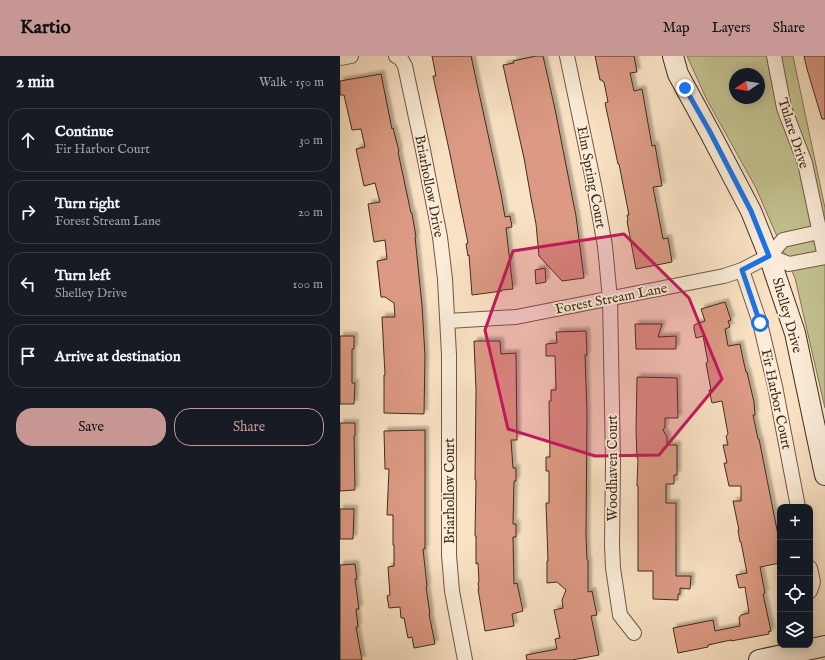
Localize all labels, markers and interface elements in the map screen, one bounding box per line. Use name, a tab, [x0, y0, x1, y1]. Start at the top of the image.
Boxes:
text: Kartio	[20, 16, 71, 40]
text: Map	[663, 19, 690, 37]
text: Layers	[712, 19, 751, 37]
text: Share	[773, 19, 805, 37]
north arrow	[729, 68, 765, 104]
text: 2 min	[16, 72, 54, 93]
text: Walk · 150 m	[259, 74, 324, 91]
route end	[676, 79, 694, 97]
street label: Tulare Drive	[773, 96, 813, 172]
text: Continue	[55, 122, 113, 141]
street label: Elm Spring Court	[572, 125, 610, 230]
icon: ahead	[17, 129, 39, 151]
text: 30 m	[299, 132, 323, 149]
street label: Briarhollow Drive	[410, 133, 448, 240]
text: Fir Harbor Court	[55, 141, 150, 158]
text: Turn right	[55, 194, 120, 213]
icon: right	[17, 201, 39, 223]
text: 20 m	[298, 204, 323, 221]
text: Forest Stream Lane	[55, 213, 161, 230]
text: Turn left	[55, 266, 111, 285]
icon: left	[17, 273, 39, 295]
street label: Shelley Drive	[768, 275, 807, 356]
text: 100 m	[293, 276, 323, 293]
street label: Forest Stream Lane	[554, 279, 669, 319]
text: Shelley Drive	[55, 285, 127, 302]
route start	[751, 314, 769, 332]
icon: arrive	[17, 345, 39, 367]
text: Arrive at destination	[55, 347, 181, 366]
street label: Fir Harbor Court	[757, 347, 795, 451]
button: Save	[16, 408, 166, 446]
button: Share	[174, 408, 324, 446]
street label: Woodhaven Court	[604, 415, 622, 521]
street label: Briarhollow Court	[441, 438, 459, 544]
map controls	[777, 504, 813, 648]
button: +	[777, 504, 813, 540]
button: −	[777, 540, 813, 576]
button: locate	[777, 576, 813, 612]
button: layers	[777, 612, 813, 648]

